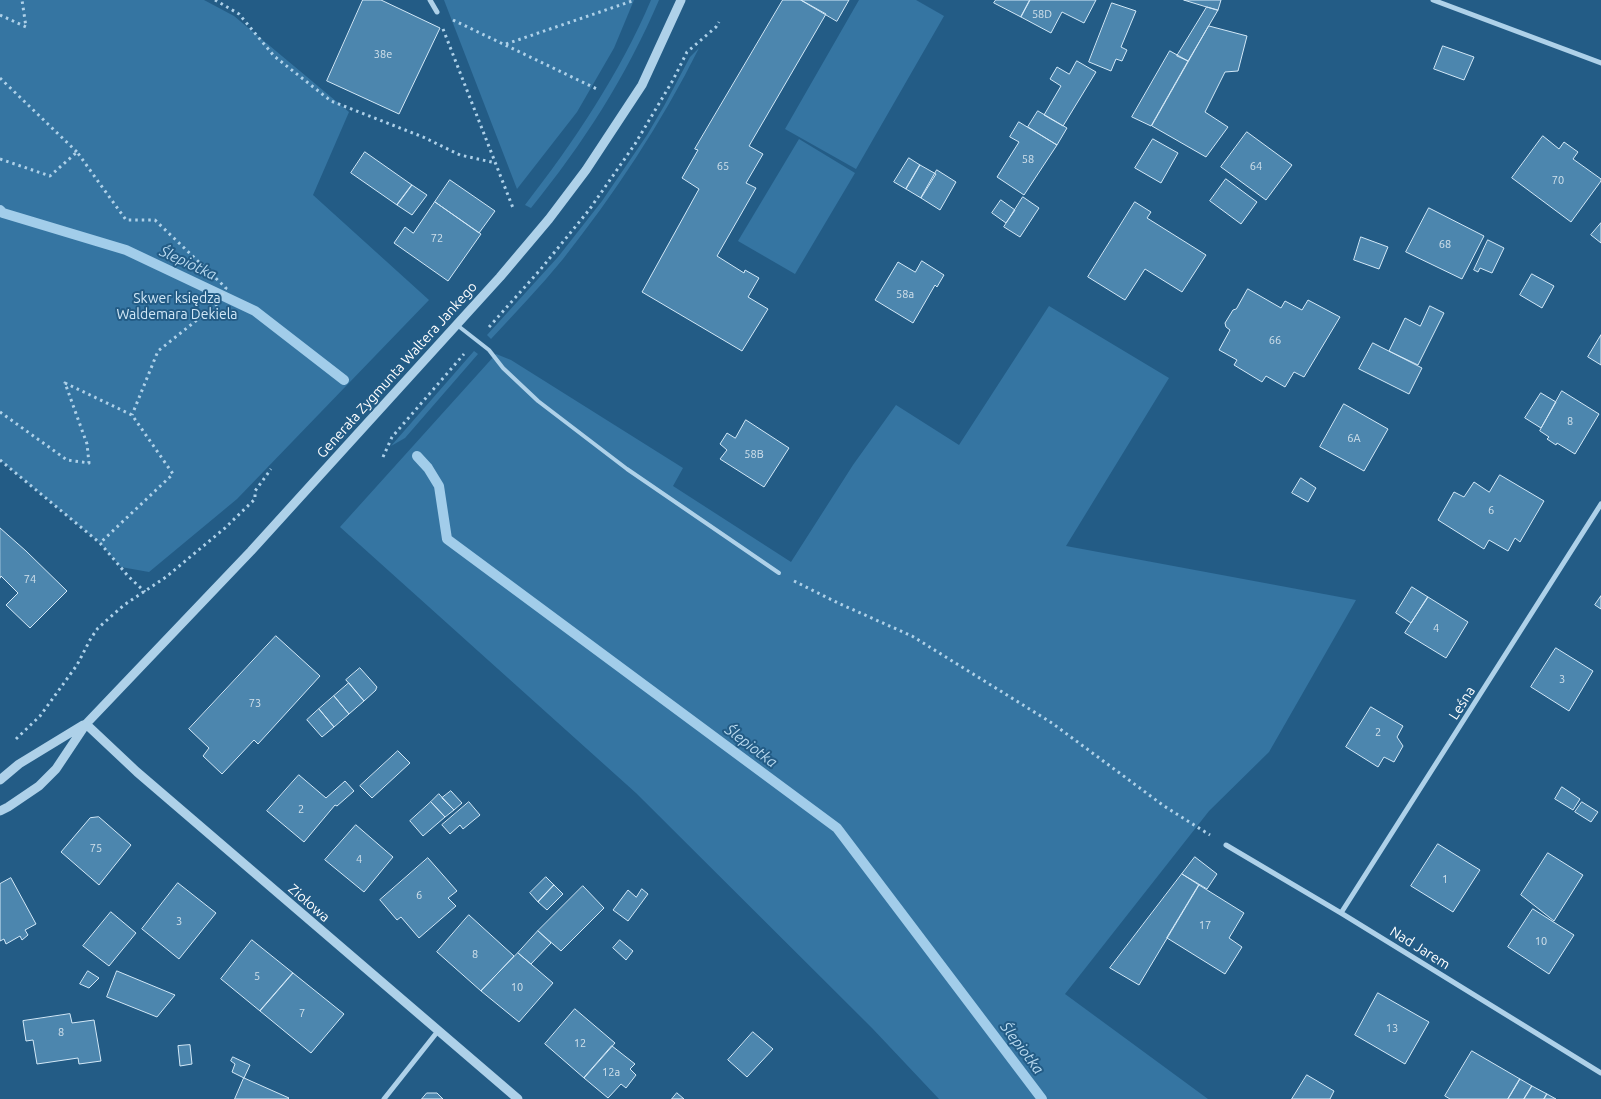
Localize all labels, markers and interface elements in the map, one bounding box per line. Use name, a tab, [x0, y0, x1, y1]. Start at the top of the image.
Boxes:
house number: 58D	[1032, 7, 1052, 21]
house number: 38e	[374, 47, 392, 61]
house number: 58	[1022, 152, 1034, 166]
house number: 65	[717, 159, 729, 173]
house number: 64	[1250, 159, 1262, 173]
house number: 70	[1552, 173, 1564, 187]
house number: 72	[431, 231, 443, 245]
house number: 68	[1439, 237, 1451, 251]
water label: Ślepiotka	[157, 242, 219, 284]
street label: Generała Zygmunta Waltera Jankego	[313, 278, 481, 462]
house number: 58a	[896, 287, 914, 301]
park label: Skwer księdza Waldemara Dekiela	[116, 290, 238, 322]
house number: 66	[1269, 333, 1281, 347]
house number: 8	[1567, 414, 1573, 428]
house number: 6A	[1347, 431, 1361, 445]
house number: 58B	[744, 447, 764, 461]
house number: 6	[1488, 503, 1494, 517]
house number: 74	[24, 572, 36, 586]
house number: 4	[1433, 621, 1439, 635]
house number: 3	[1559, 672, 1565, 686]
street label: Leśna	[1445, 683, 1479, 723]
house number: 73	[249, 696, 261, 710]
water label: Ślepiotka	[721, 721, 781, 771]
house number: 2	[1375, 725, 1381, 739]
house number: 2	[298, 802, 304, 816]
house number: 75	[90, 841, 102, 855]
house number: 4	[356, 852, 362, 866]
house number: 1	[1442, 872, 1448, 886]
street label: Ziołowa	[285, 880, 333, 926]
house number: 6	[416, 888, 422, 902]
house number: 3	[176, 914, 182, 928]
house number: 17	[1199, 918, 1211, 932]
street label: Nad Jarem	[1387, 923, 1453, 973]
house number: 10	[1535, 934, 1547, 948]
house number: 8	[472, 947, 478, 961]
house number: 5	[254, 969, 260, 983]
house number: 10	[511, 980, 523, 994]
house number: 7	[299, 1006, 305, 1020]
water label: Ślepiotka	[997, 1018, 1047, 1078]
house number: 13	[1386, 1021, 1398, 1035]
house number: 8	[58, 1025, 64, 1039]
house number: 12	[574, 1036, 586, 1050]
house number: 12a	[602, 1065, 620, 1079]

